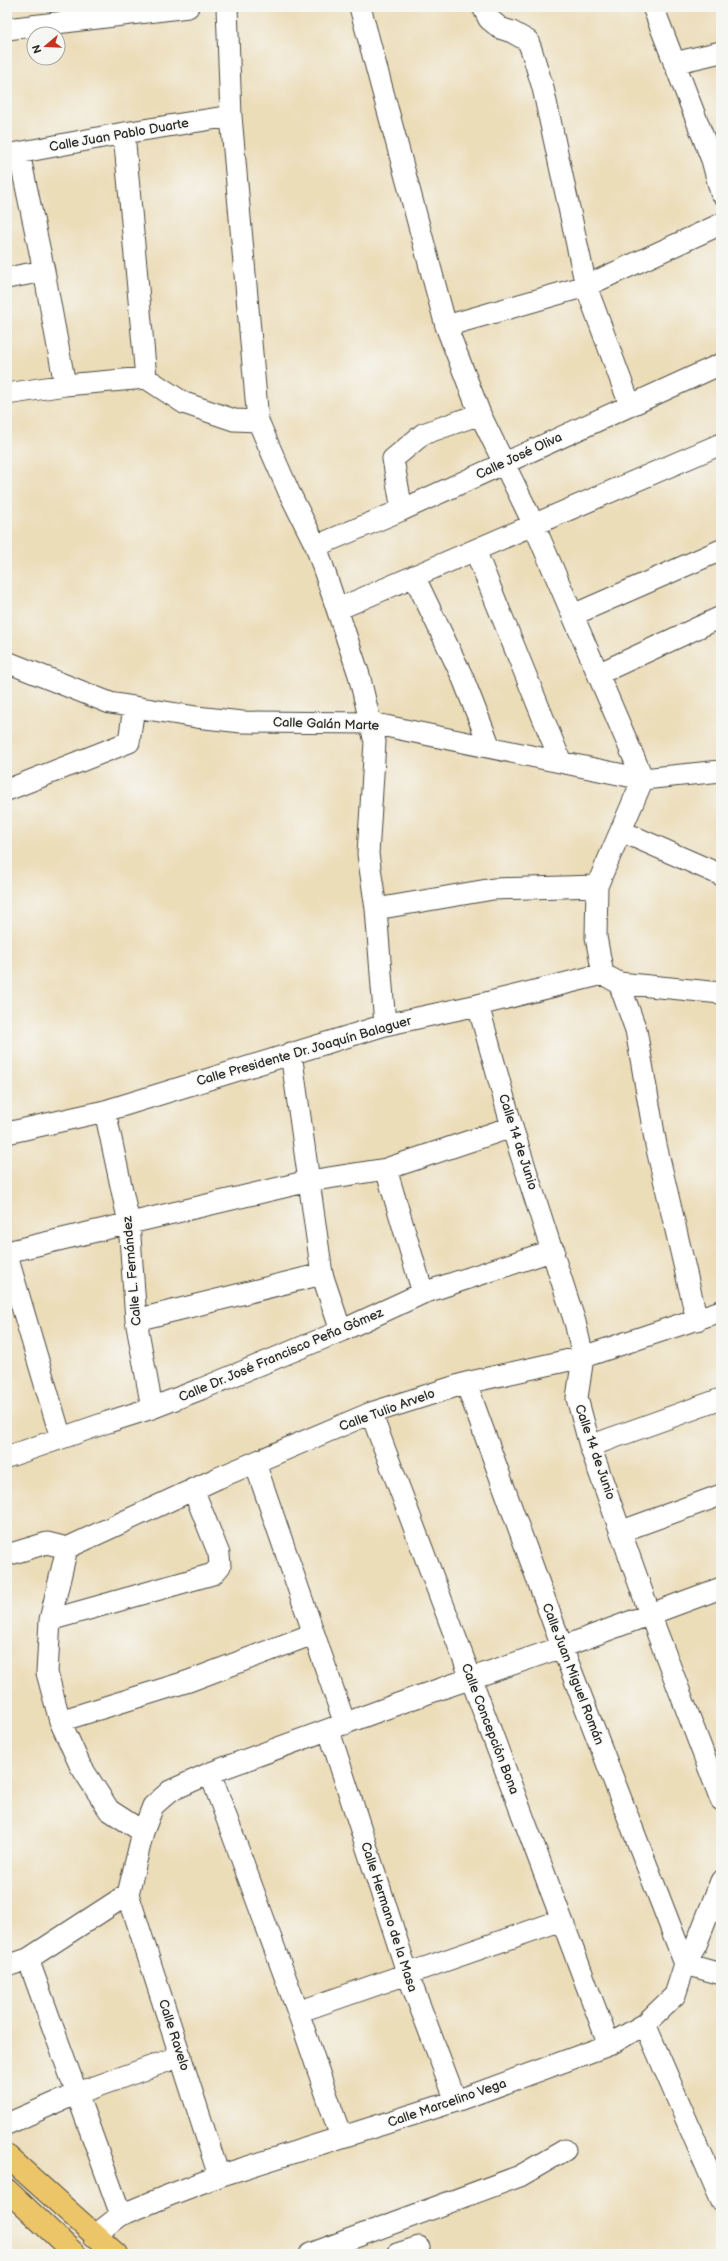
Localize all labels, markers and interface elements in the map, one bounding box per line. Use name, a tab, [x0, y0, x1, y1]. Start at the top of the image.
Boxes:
north arrow	[26, 26, 66, 66]
text: N	[30, 43, 45, 55]
street label: Calle Juan Pablo Duarte	[48, 115, 190, 155]
street label: Calle José Oliva	[473, 429, 565, 483]
street label: Calle Galán Marte	[273, 714, 380, 734]
street label: Calle Presidente Dr. Joaquín Balaguer	[195, 1012, 414, 1089]
street label: Calle 14 de Junio	[495, 1092, 541, 1192]
street label: Calle L. Fernández	[119, 1215, 145, 1327]
street label: Calle Dr. José Francisco Peña Gómez	[176, 1304, 386, 1405]
street label: Calle Tulio Arvelo	[337, 1385, 437, 1435]
street label: Calle 14 de Junio	[571, 1402, 619, 1502]
street label: Calle Juan Miguel Román	[539, 1601, 607, 1747]
street label: Calle Concepción Bona	[458, 1661, 522, 1797]
street label: Calle Hermano de la Masa	[357, 1840, 421, 1994]
street label: Calle Ravelo	[155, 1997, 193, 2073]
street label: Calle Marcelino Vega	[386, 2075, 508, 2131]

